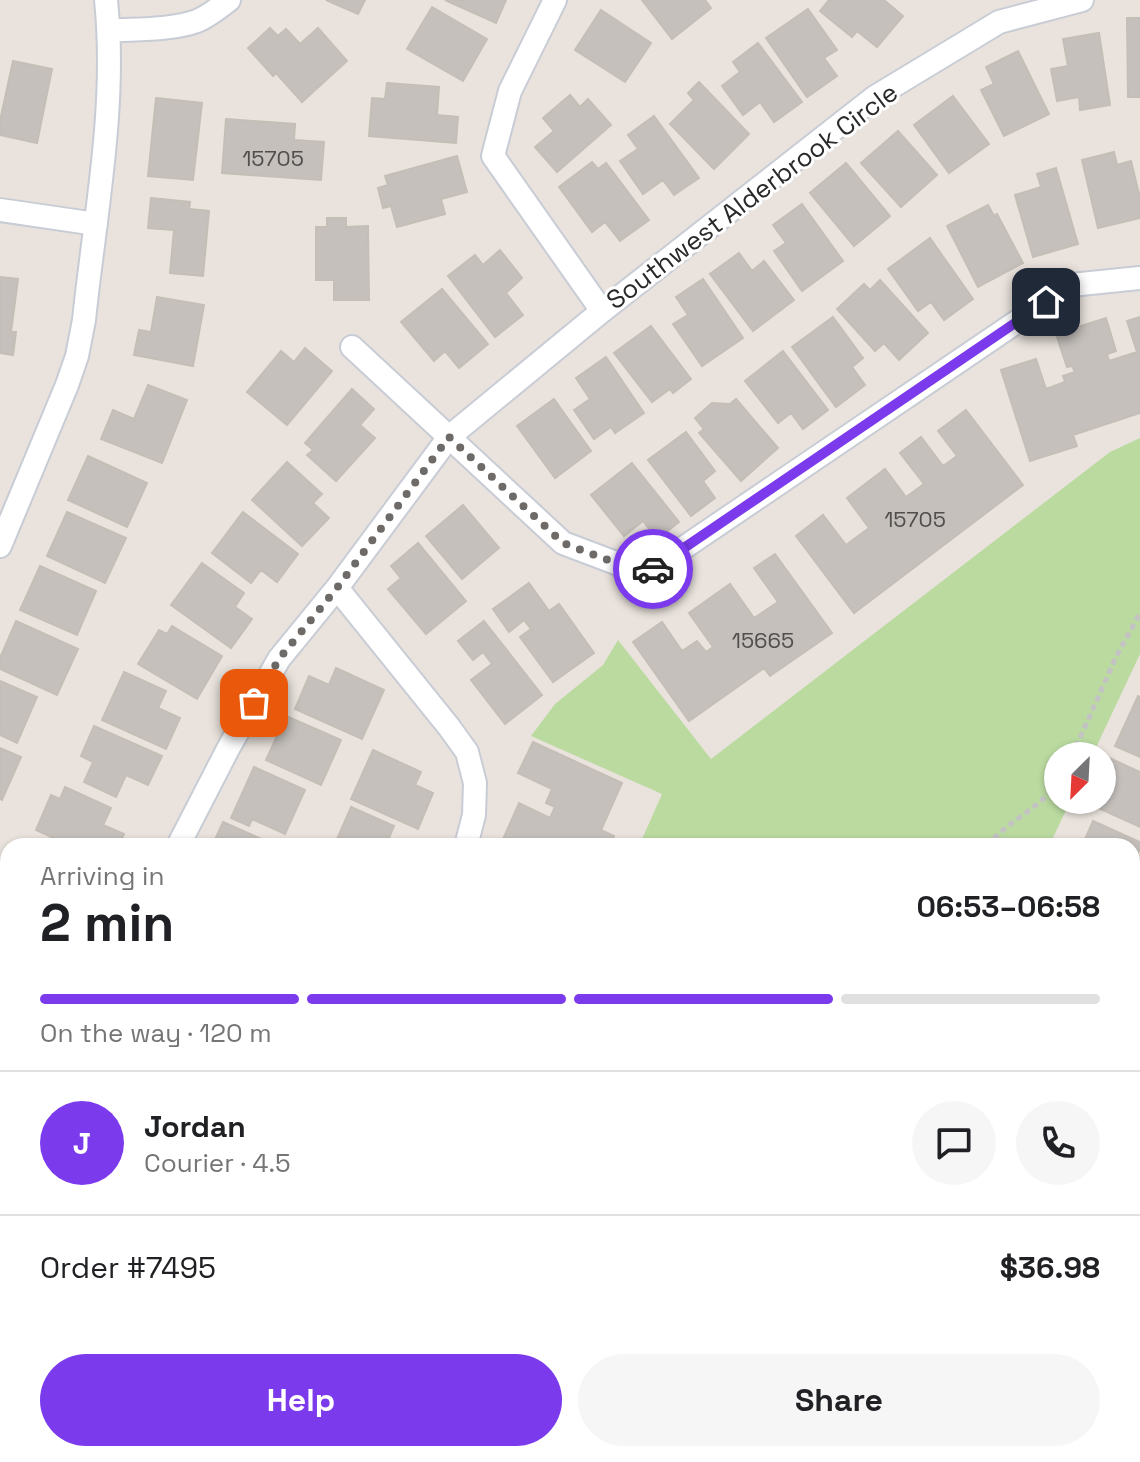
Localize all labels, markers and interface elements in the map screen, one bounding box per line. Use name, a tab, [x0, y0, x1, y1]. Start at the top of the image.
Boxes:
street label: Southwest Alderbrook Circle	[599, 75, 905, 317]
house number: 15705	[242, 144, 304, 172]
pin	[1012, 268, 1080, 336]
icon: home	[1024, 280, 1068, 324]
house number: 15705	[884, 505, 946, 533]
courier	[613, 529, 693, 609]
icon: car	[631, 547, 675, 591]
house number: 15665	[732, 626, 794, 654]
pin	[220, 669, 288, 737]
icon: bag	[232, 681, 276, 725]
north arrow	[1044, 742, 1116, 814]
map controls	[1044, 742, 1116, 814]
text: Arriving in	[40, 859, 164, 893]
text: 06:53–06:58	[916, 887, 1100, 926]
text: 2 min	[40, 890, 174, 956]
text: On the way · 120 m	[40, 1016, 272, 1050]
button: chat	[912, 1101, 996, 1185]
button: phone	[1016, 1101, 1100, 1185]
text: Jordan	[144, 1107, 246, 1146]
text: J	[73, 1124, 91, 1163]
text: Courier · 4.5	[144, 1146, 291, 1180]
text: Order #7495	[40, 1248, 216, 1287]
text: $36.98	[1000, 1248, 1100, 1287]
button: Help	[40, 1354, 562, 1446]
button: Share	[578, 1354, 1100, 1446]

